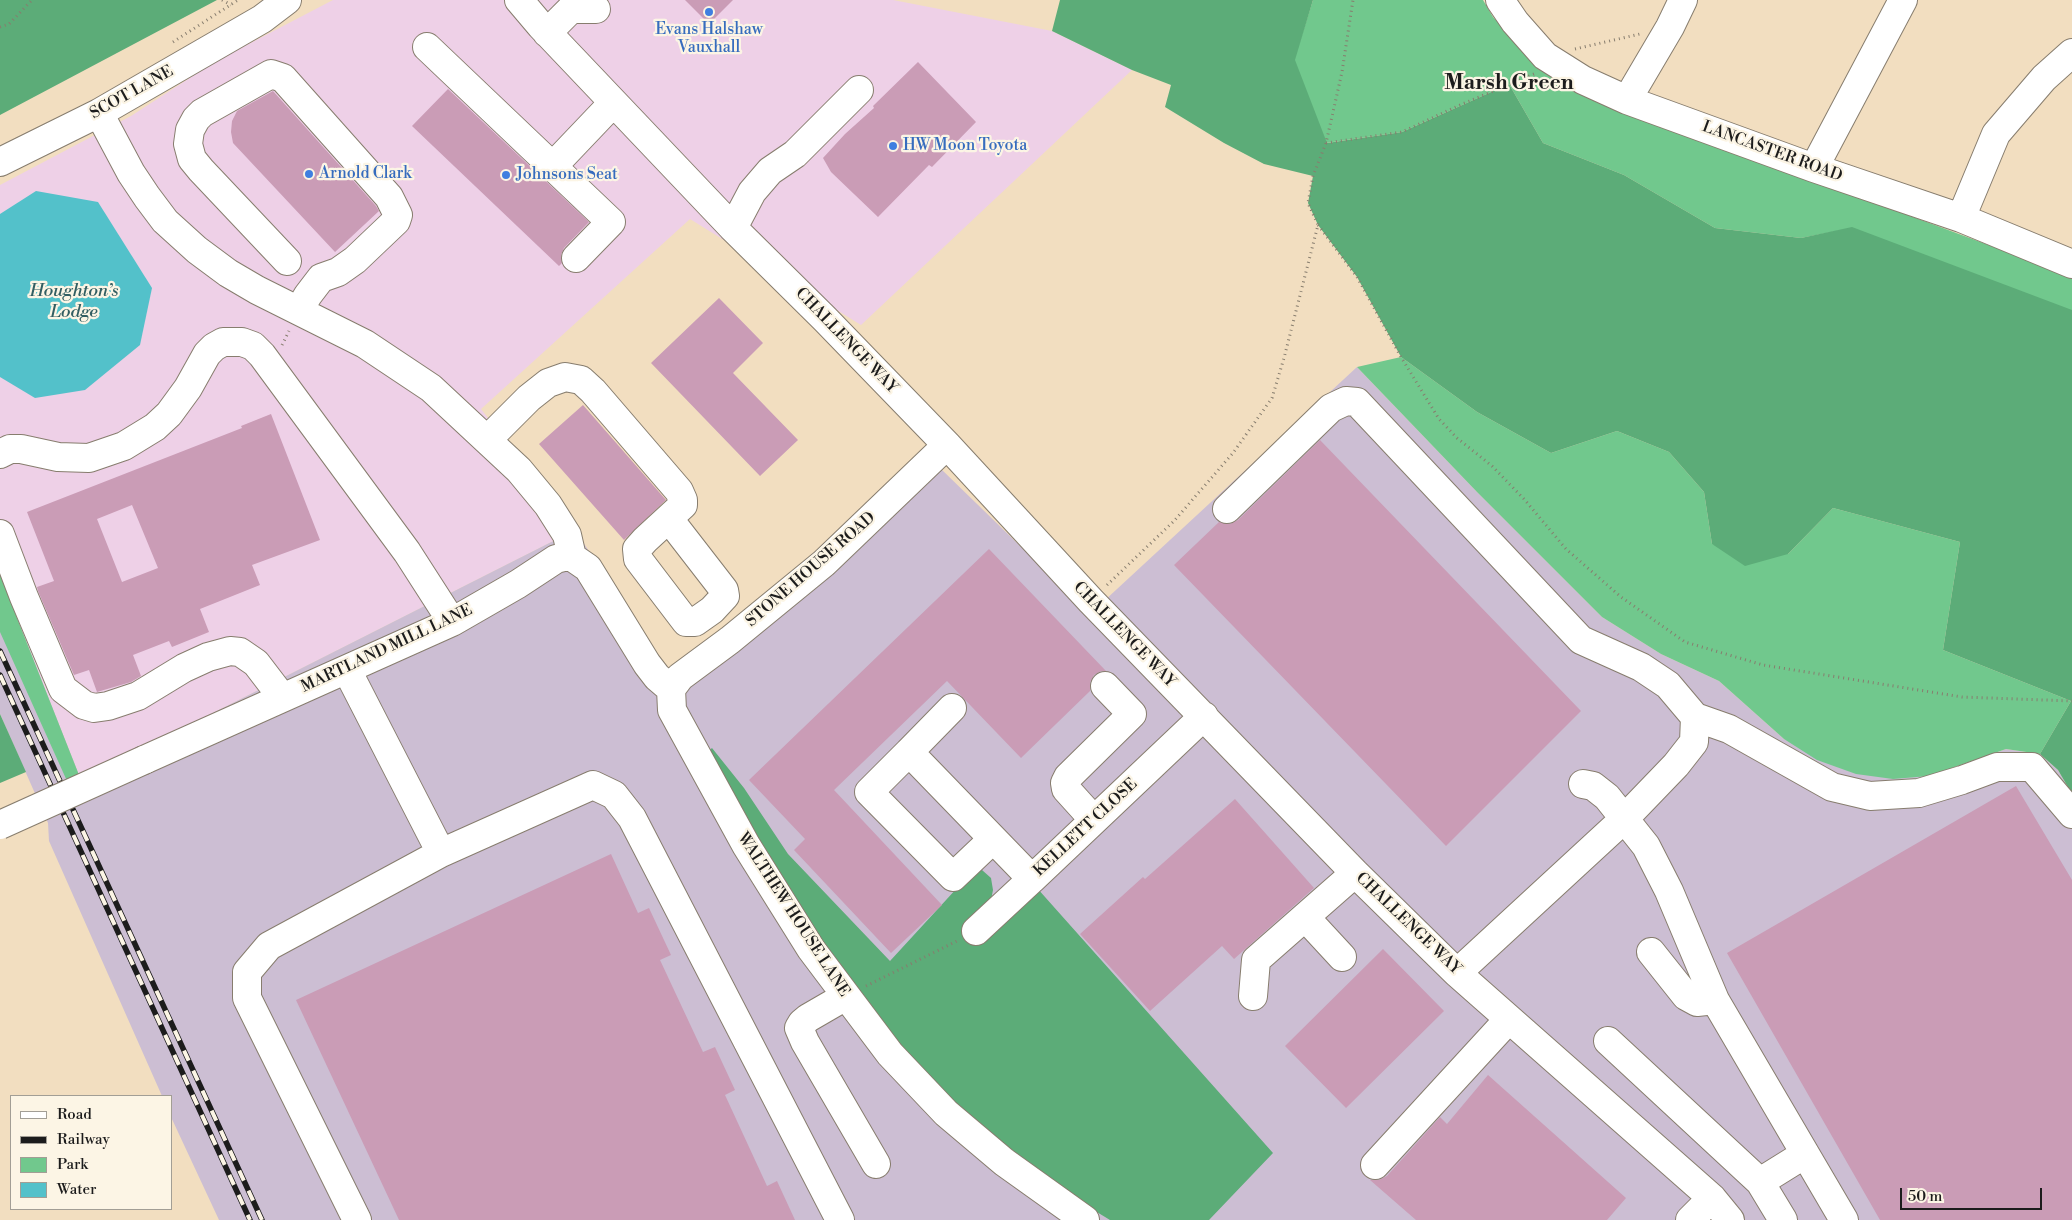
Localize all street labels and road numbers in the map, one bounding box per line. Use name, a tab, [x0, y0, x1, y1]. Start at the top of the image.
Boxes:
street label: SCOT LANE	[87, 62, 177, 124]
street label: LANCASTER ROAD	[1699, 118, 1845, 186]
street label: CHALLENGE WAY	[791, 284, 901, 398]
street label: STONE HOUSE ROAD	[742, 509, 880, 631]
street label: CHALLENGE WAY	[1069, 578, 1179, 692]
street label: MARTLAND MILL LANE	[298, 601, 476, 697]
street label: KELLETT CLOSE	[1030, 775, 1142, 881]
street label: WALTHEW HOUSE LANE	[733, 829, 853, 1001]
street label: CHALLENGE WAY	[1351, 869, 1465, 979]

